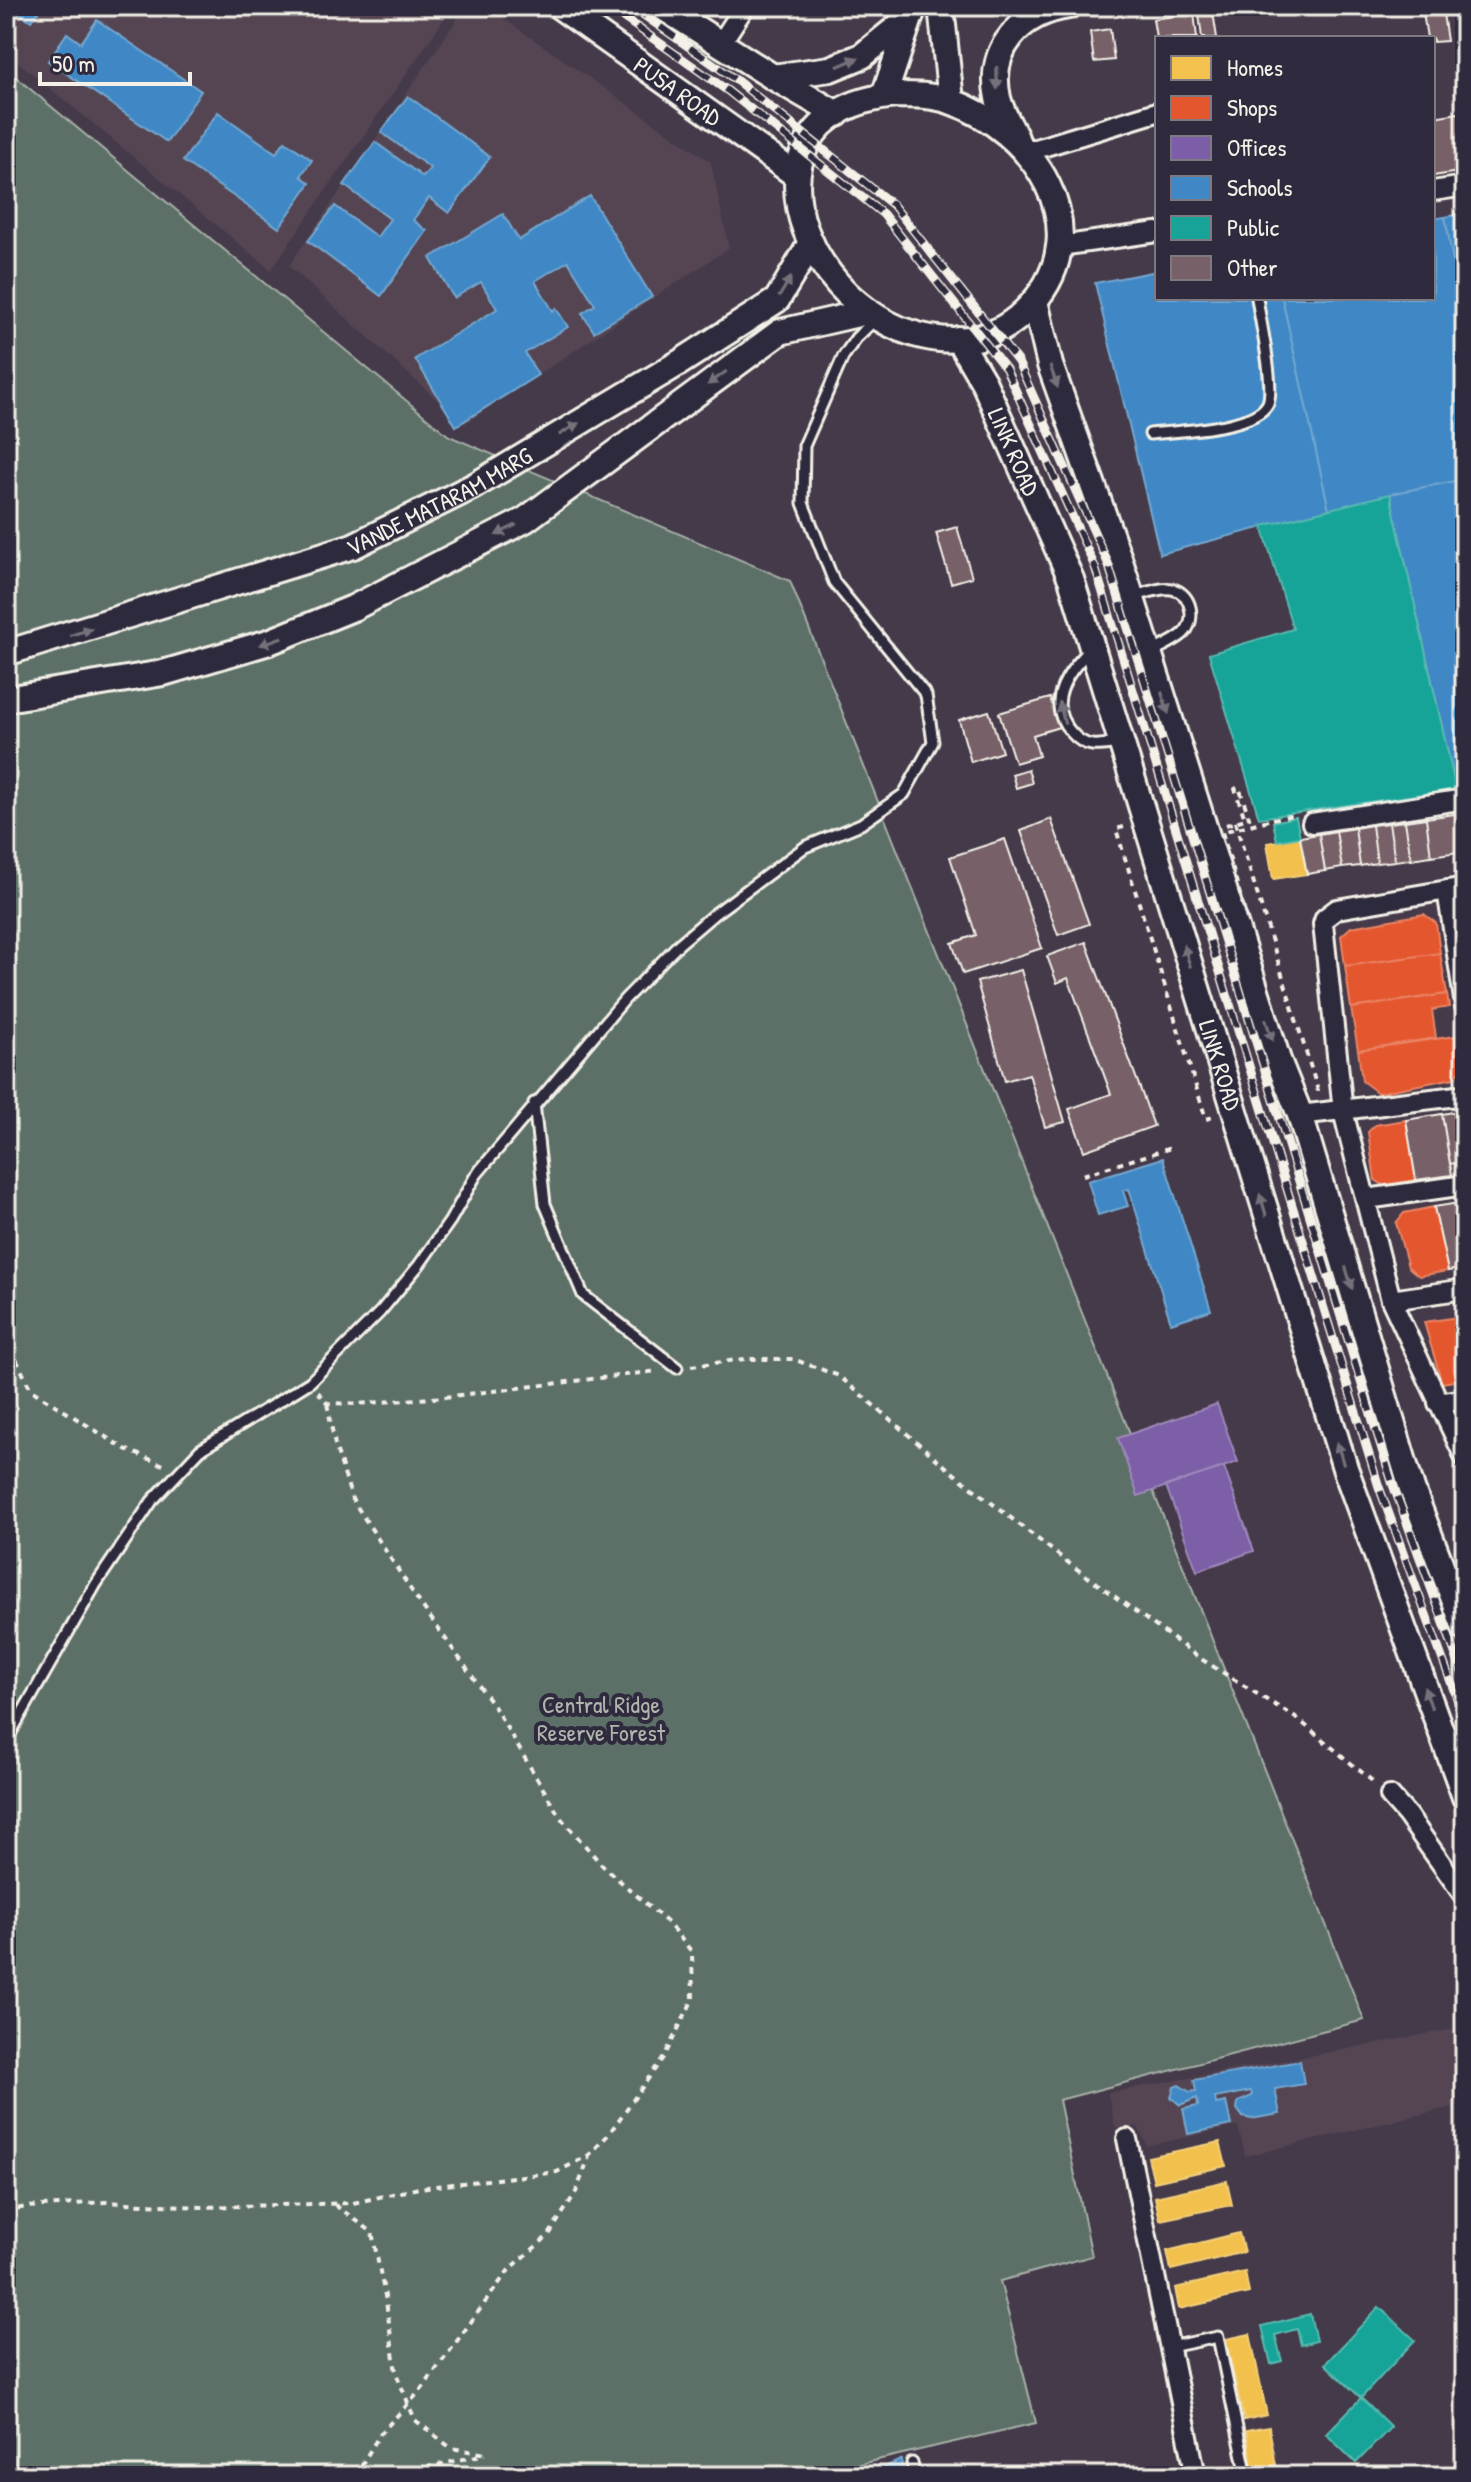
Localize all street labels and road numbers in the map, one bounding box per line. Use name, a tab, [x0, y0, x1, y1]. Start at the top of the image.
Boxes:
street label: PUSA ROAD	[628, 49, 729, 133]
street label: LINK ROAD	[981, 403, 1048, 501]
street label: VANDE MATARAM MARG	[341, 439, 538, 563]
street label: LINK ROAD	[1192, 1016, 1250, 1115]

